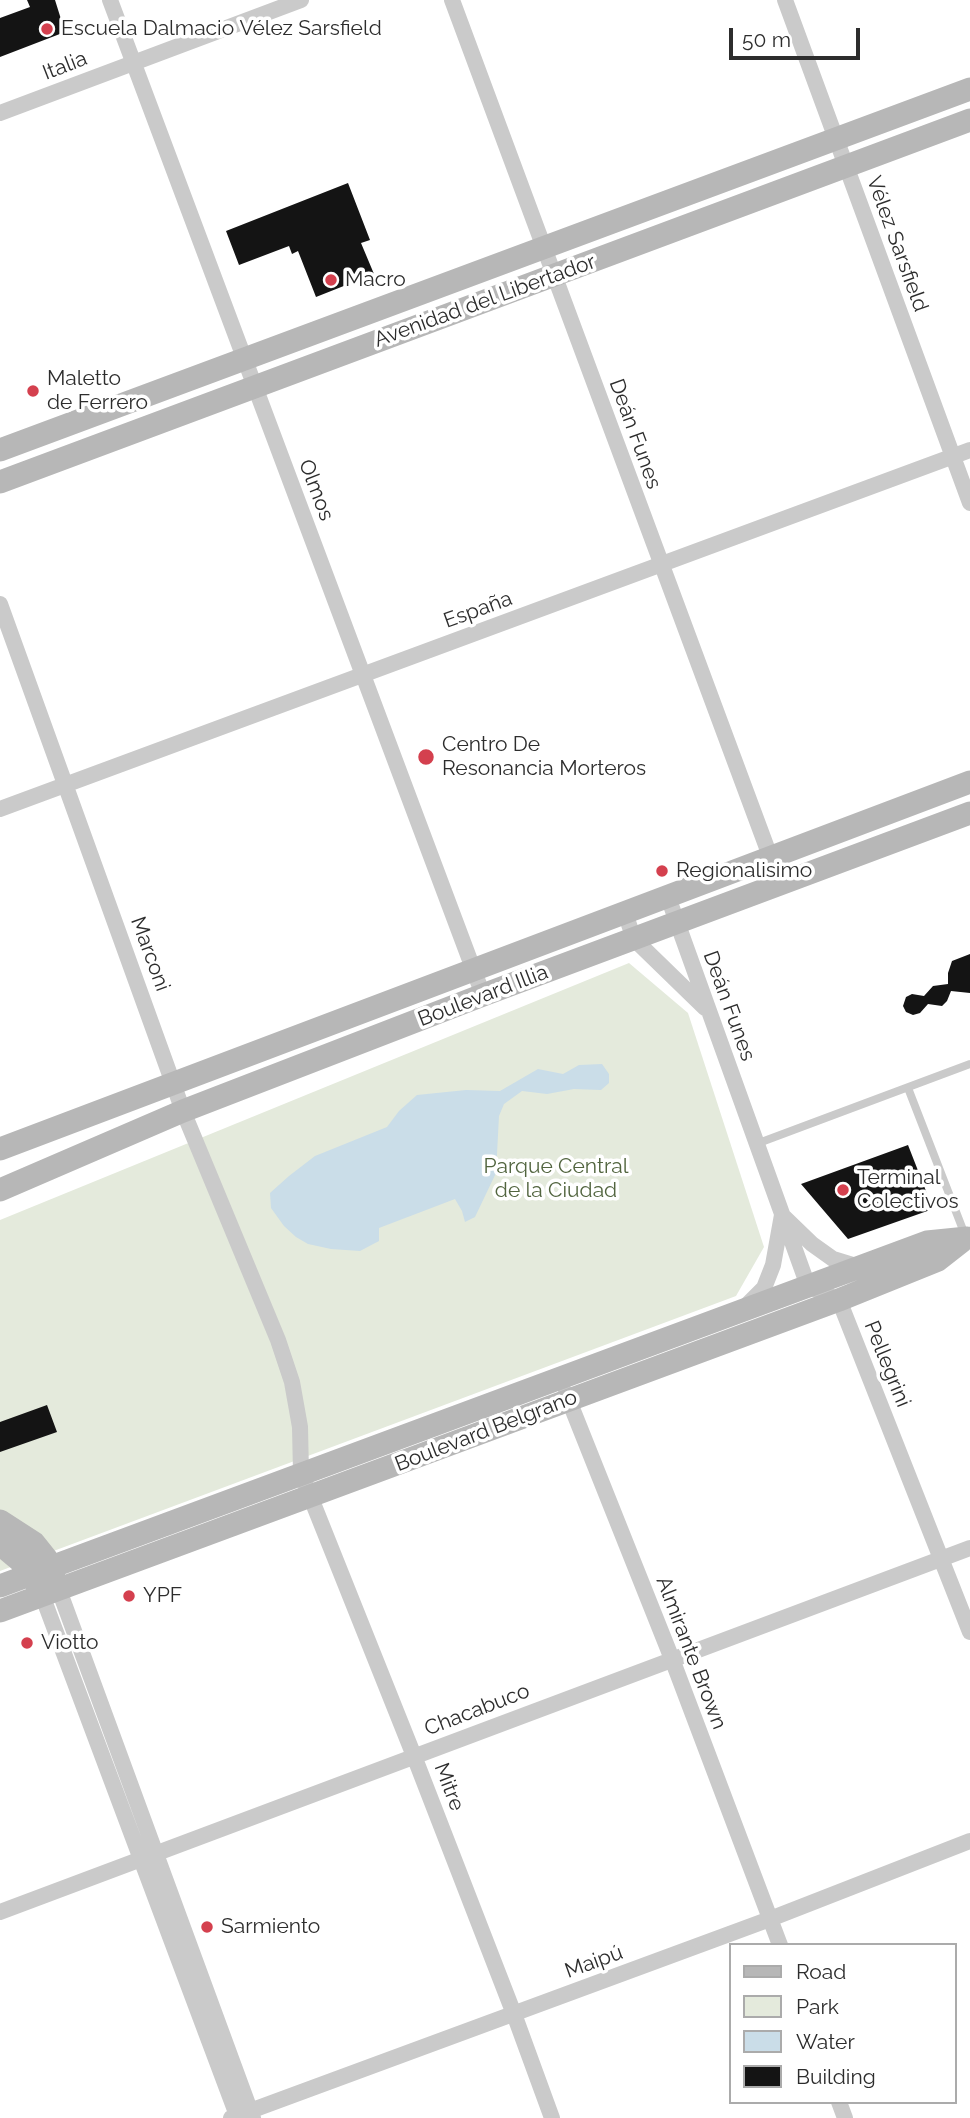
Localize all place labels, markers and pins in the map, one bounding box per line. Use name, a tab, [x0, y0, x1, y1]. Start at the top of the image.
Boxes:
place label: Escuela Dalmacio Vélez Sarsfield	[61, 16, 382, 42]
marker: Escuela Dalmacio Vélez Sarsfield	[39, 21, 55, 37]
place label: Macro	[345, 267, 406, 293]
marker: Macro	[323, 272, 339, 288]
place label: Maletto de Ferrero	[47, 366, 148, 416]
marker: Maletto de Ferrero	[25, 383, 41, 399]
place label: Centro De Resonancia Morteros	[442, 732, 646, 782]
marker: Centro De Resonancia Morteros	[416, 747, 436, 767]
place label: Regionalisimo	[676, 858, 812, 884]
marker: Regionalisimo	[654, 863, 670, 879]
place label: Terminal Colectivos	[857, 1165, 959, 1215]
marker: Terminal Colectivos	[835, 1182, 851, 1198]
place label: YPF	[143, 1583, 182, 1609]
marker: YPF	[121, 1588, 137, 1604]
place label: Viotto	[41, 1630, 99, 1656]
marker: Viotto	[19, 1635, 35, 1651]
place label: Sarmiento	[221, 1914, 320, 1940]
marker: Sarmiento	[199, 1919, 215, 1935]

